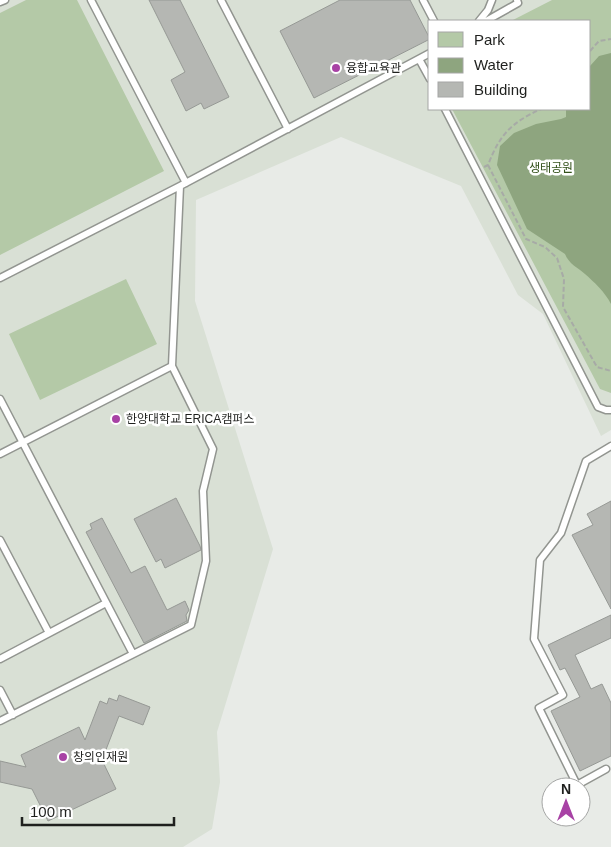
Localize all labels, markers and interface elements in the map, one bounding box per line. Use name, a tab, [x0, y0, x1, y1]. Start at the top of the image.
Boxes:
legend	[428, 20, 591, 110]
text: Park	[474, 31, 505, 48]
text: Water	[474, 56, 513, 73]
place label: 융합교육관	[346, 61, 401, 75]
marker: 융합교육관	[330, 62, 342, 74]
text: Building	[474, 81, 527, 98]
park label: 생태공원	[529, 161, 573, 175]
place label: 한양대학교 ERICA캠퍼스	[126, 412, 254, 426]
marker: 한양대학교 ERICA캠퍼스	[110, 413, 122, 425]
place label: 창의인재원	[73, 750, 128, 764]
marker: 창의인재원	[57, 751, 69, 763]
north arrow	[541, 777, 591, 827]
text: N	[561, 781, 571, 797]
scale bar	[22, 794, 175, 826]
text: 100 m	[30, 803, 72, 820]

